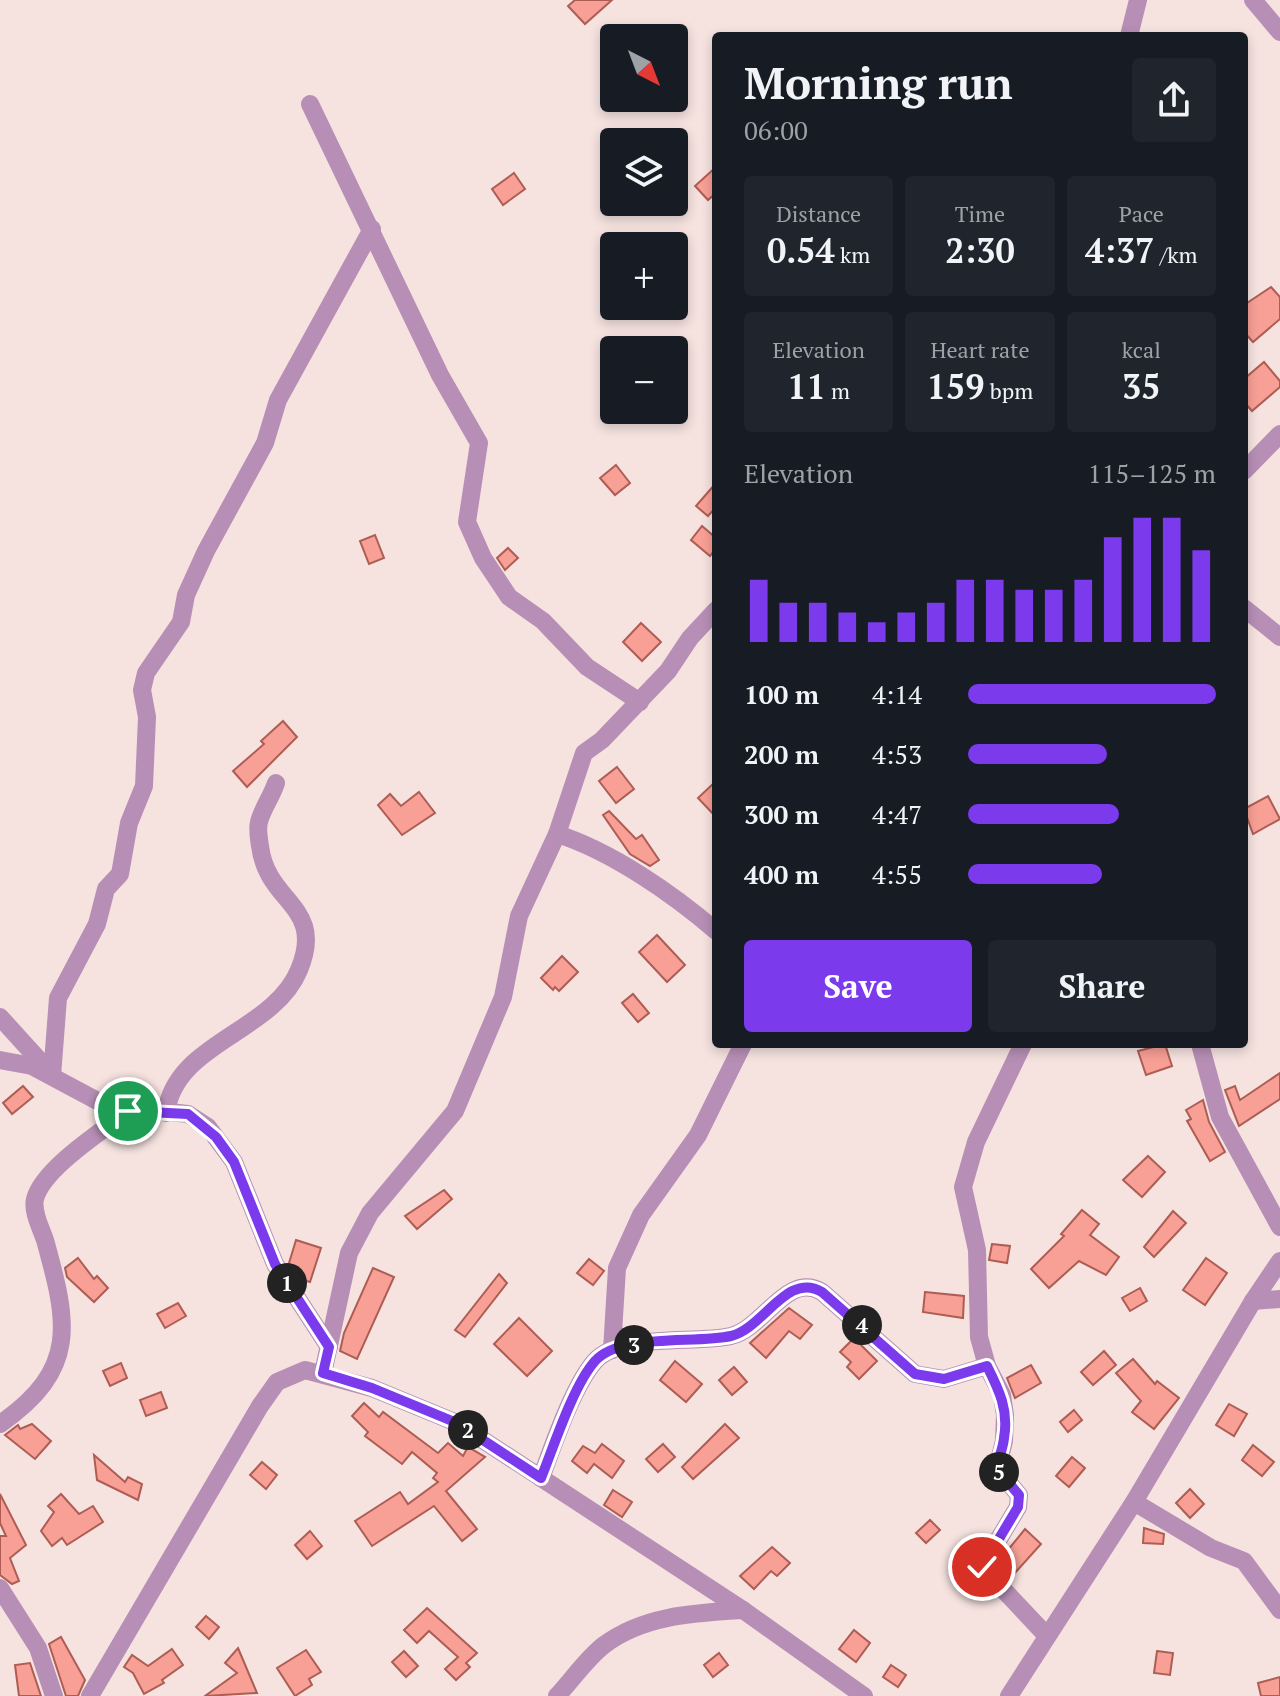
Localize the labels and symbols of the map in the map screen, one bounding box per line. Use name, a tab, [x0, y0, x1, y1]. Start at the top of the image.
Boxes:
north arrow	[600, 24, 688, 112]
pin	[94, 1077, 162, 1145]
pin: 1	[267, 1263, 307, 1303]
pin: 4	[842, 1305, 882, 1345]
pin: 3	[614, 1325, 654, 1365]
pin: 2	[448, 1410, 488, 1450]
pin: 5	[979, 1452, 1019, 1492]
pin	[948, 1533, 1016, 1601]

